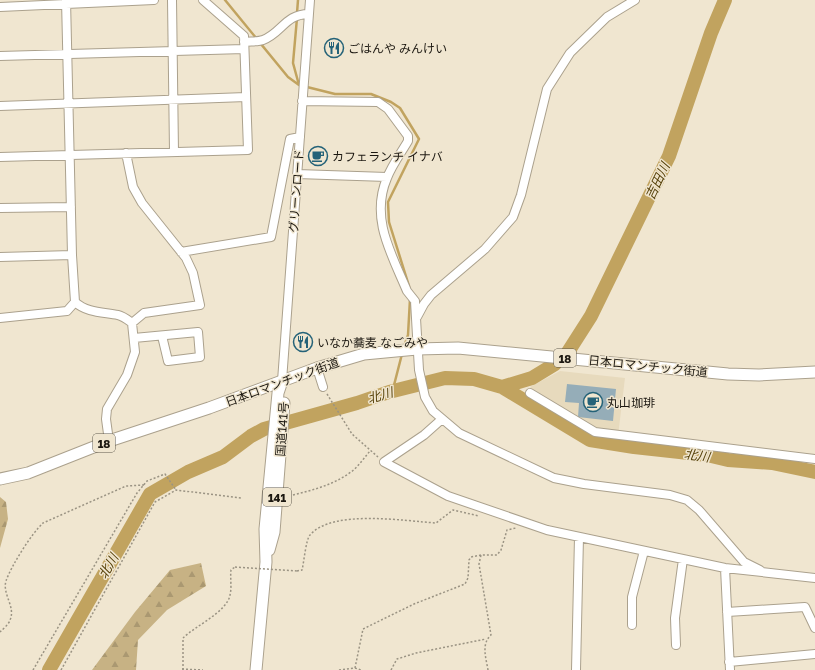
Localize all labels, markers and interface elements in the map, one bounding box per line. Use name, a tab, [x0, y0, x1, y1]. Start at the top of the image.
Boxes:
restaurant icon: ごはんや みんけい	[323, 37, 345, 59]
place label: ごはんや みんけい	[348, 41, 447, 56]
cafe icon: カフェランチ イナバ	[307, 145, 329, 167]
street label: グリーンロード	[286, 149, 306, 233]
place label: カフェランチ イナバ	[332, 149, 443, 164]
water label: 吉田川	[641, 158, 674, 202]
restaurant icon: いなか蕎麦 なごみや	[292, 331, 314, 353]
place label: いなか蕎麦 なごみや	[317, 335, 428, 350]
road number: 18	[554, 349, 576, 367]
street label: 日本ロマンチック街道	[588, 352, 708, 380]
street label: 日本ロマンチック街道	[223, 354, 341, 410]
water label: 北川	[365, 383, 397, 406]
cafe icon: 丸山珈琲	[582, 391, 604, 413]
place label: 丸山珈琲	[607, 395, 655, 410]
street label: 国道141号	[273, 401, 291, 457]
road number: 18	[93, 434, 115, 452]
water label: 北川	[683, 445, 713, 465]
road number: 141	[263, 488, 291, 506]
water label: 北川	[95, 549, 122, 581]

